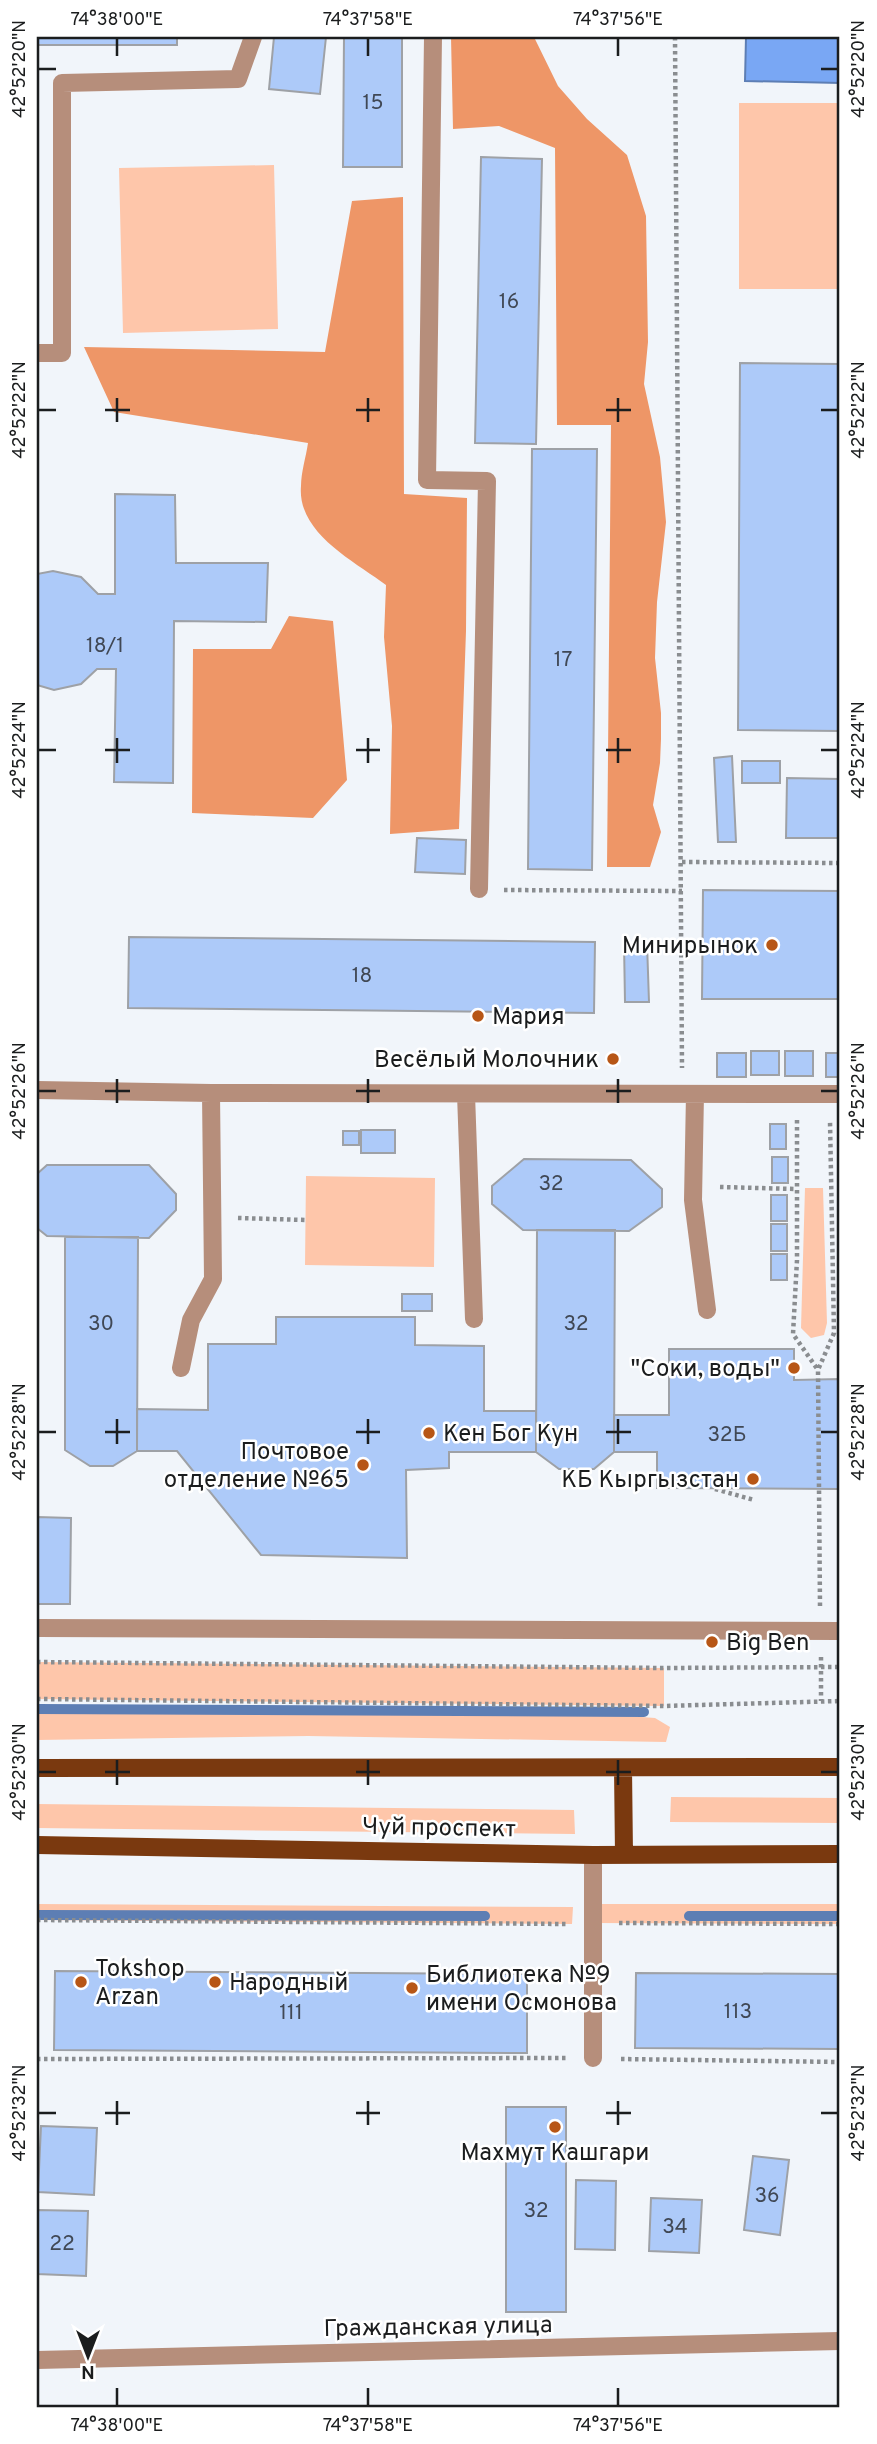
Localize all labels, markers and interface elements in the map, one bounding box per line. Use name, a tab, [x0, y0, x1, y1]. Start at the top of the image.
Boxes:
text: 74°38'00"E	[71, 9, 163, 32]
text: 74°37'58"E	[323, 9, 413, 32]
text: 74°37'56"E	[573, 9, 663, 32]
text: 42°52'20"N	[9, 20, 32, 118]
text: 42°52'20"N	[848, 20, 871, 118]
house number: 15	[363, 90, 383, 117]
house number: 16	[499, 289, 519, 316]
text: 42°52'22"N	[9, 361, 32, 459]
text: 42°52'22"N	[848, 361, 871, 459]
house number: 18/1	[86, 633, 124, 660]
house number: 17	[554, 647, 572, 674]
text: 42°52'24"N	[9, 701, 32, 799]
text: 42°52'24"N	[848, 701, 871, 799]
place label: Минирынок	[622, 932, 758, 962]
marker: Минирынок	[764, 937, 780, 953]
house number: 18	[352, 963, 372, 990]
place label: Мария	[492, 1003, 565, 1033]
marker: Мария	[470, 1008, 486, 1024]
text: 42°52'26"N	[9, 1042, 32, 1140]
text: 42°52'26"N	[848, 1042, 871, 1140]
place label: Весёлый Молочник	[374, 1046, 599, 1076]
marker: Весёлый Молочник	[605, 1051, 621, 1067]
house number: 32	[538, 1171, 564, 1198]
house number: 30	[88, 1311, 114, 1338]
house number: 32	[563, 1311, 589, 1338]
place label: "Соки, воды"	[631, 1355, 780, 1385]
marker: "Соки, воды"	[786, 1360, 802, 1376]
text: 42°52'28"N	[9, 1383, 32, 1481]
text: 42°52'28"N	[848, 1383, 871, 1481]
place label: Кен Бог Кун	[443, 1420, 578, 1450]
house number: 32Б	[708, 1422, 746, 1449]
marker: Кен Бог Кун	[421, 1425, 437, 1441]
place label: Почтовое отделение №65	[164, 1438, 349, 1496]
marker: Почтовое отделение №65	[355, 1457, 371, 1473]
place label: КБ Кыргызстан	[561, 1466, 739, 1496]
marker: КБ Кыргызстан	[745, 1471, 761, 1487]
place label: Big Ben	[726, 1629, 810, 1659]
marker: Big Ben	[704, 1634, 720, 1650]
text: 42°52'30"N	[9, 1723, 32, 1821]
text: 42°52'30"N	[848, 1723, 871, 1821]
street label: Чуй проспект	[362, 1813, 516, 1845]
place label: Tokshop Arzan	[95, 1955, 184, 2013]
place label: Библиотека №9 имени Осмонова	[426, 1961, 617, 2019]
place label: Народный	[229, 1969, 348, 1999]
marker: Tokshop Arzan	[73, 1974, 89, 1990]
marker: Народный	[207, 1974, 223, 1990]
marker: Библиотека №9 имени Осмонова	[404, 1980, 420, 1996]
house number: 113	[724, 1999, 752, 2026]
house number: 111	[279, 2000, 303, 2027]
text: 42°52'32"N	[9, 2064, 32, 2162]
text: 42°52'32"N	[848, 2064, 871, 2162]
marker: Махмут Кашгари	[547, 2119, 563, 2135]
place label: Махмут Кашгари	[461, 2139, 649, 2169]
house number: 36	[754, 2183, 780, 2210]
house number: 32	[523, 2198, 549, 2225]
house number: 34	[662, 2214, 688, 2241]
house number: 22	[49, 2231, 75, 2258]
street label: Гражданская улица	[323, 2311, 553, 2345]
north arrow	[52, 2322, 122, 2392]
text: N	[81, 2359, 95, 2383]
text: 74°38'00"E	[71, 2415, 163, 2438]
text: 74°37'58"E	[323, 2415, 413, 2438]
text: 74°37'56"E	[573, 2415, 663, 2438]

